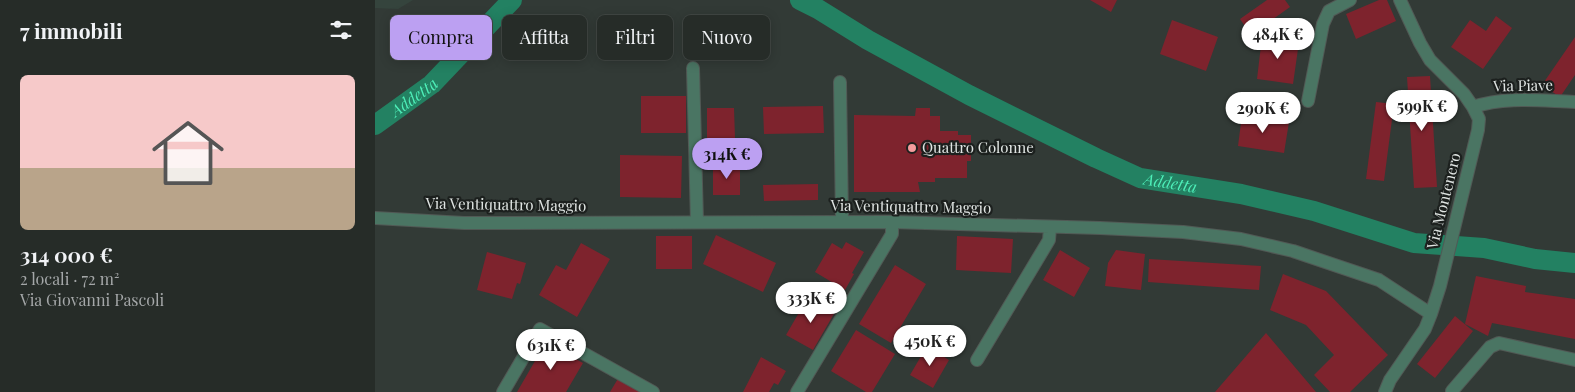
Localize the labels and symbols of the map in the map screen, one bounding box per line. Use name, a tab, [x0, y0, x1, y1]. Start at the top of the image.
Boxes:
pin: 484K €	[1237, 18, 1319, 60]
water label: Addetta	[384, 73, 442, 122]
street label: Via Piave	[1492, 74, 1553, 96]
pin: 599K €	[1381, 90, 1463, 132]
pin: 290K €	[1222, 92, 1304, 134]
place label: Quattro Colonne	[922, 137, 1034, 157]
pin: 314K €	[686, 138, 768, 180]
marker: Quattro Colonne	[906, 142, 918, 154]
street label: Via Montenero	[1421, 151, 1465, 252]
water label: Addetta	[1141, 167, 1199, 197]
street label: Via Ventiquattro Maggio	[425, 193, 587, 215]
street label: Via Ventiquattro Maggio	[830, 195, 992, 217]
pin: 333K €	[770, 282, 852, 324]
pin: 450K €	[889, 324, 971, 367]
pin: 631K €	[510, 328, 592, 371]

